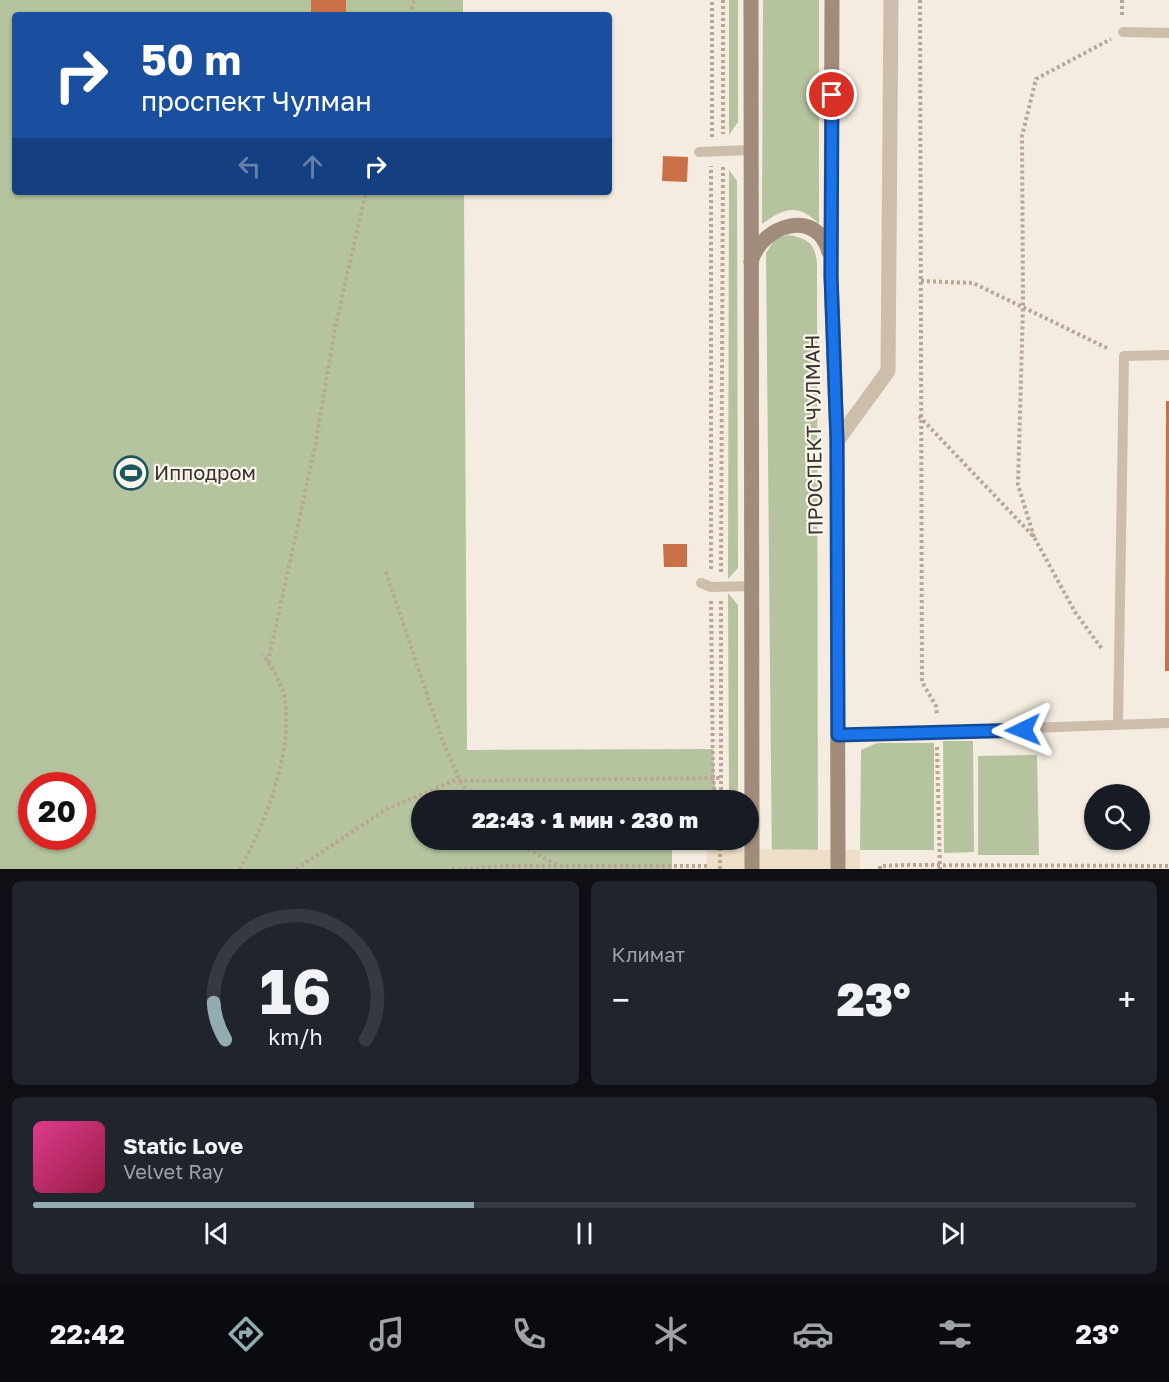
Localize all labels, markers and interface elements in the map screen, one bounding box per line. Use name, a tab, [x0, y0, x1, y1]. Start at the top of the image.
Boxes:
text: 50 m	[141, 34, 241, 84]
icon: right	[42, 36, 120, 114]
pin	[806, 69, 857, 120]
icon: arrive	[815, 78, 848, 111]
text: проспект Чулман	[141, 85, 372, 117]
icon: left	[233, 150, 266, 183]
icon: ahead	[296, 150, 329, 183]
icon: right	[359, 150, 392, 183]
street label: ПРОСПЕКТ ЧУЛМАН	[799, 334, 827, 536]
sports icon: Ипподром	[113, 455, 149, 491]
place label: Ипподром	[154, 460, 256, 484]
position arrow	[991, 698, 1055, 762]
speed limit sign: 20	[18, 772, 96, 850]
map controls	[1084, 784, 1150, 850]
button: search	[1084, 784, 1150, 850]
text: 22:43 · 1 мин · 230 m	[472, 806, 698, 833]
text: Климат	[612, 942, 685, 966]
text: 16	[259, 953, 331, 1028]
text: 23°	[837, 972, 911, 1026]
text: −	[612, 980, 630, 1019]
text: +	[1118, 980, 1136, 1019]
text: km/h	[268, 1024, 323, 1050]
text: Static Love	[123, 1132, 243, 1159]
text: Velvet Ray	[123, 1159, 224, 1183]
icon: previous	[200, 1217, 233, 1250]
icon: pause	[568, 1217, 601, 1250]
icon: next	[936, 1217, 969, 1250]
icon: directions	[225, 1313, 267, 1355]
icon: music	[366, 1313, 408, 1355]
icon: phone	[508, 1313, 550, 1355]
icon: climate	[650, 1313, 692, 1355]
icon: car	[792, 1313, 834, 1355]
icon: filters	[934, 1313, 976, 1355]
text: 22:42	[50, 1318, 125, 1350]
text: 23°	[1076, 1318, 1119, 1350]

